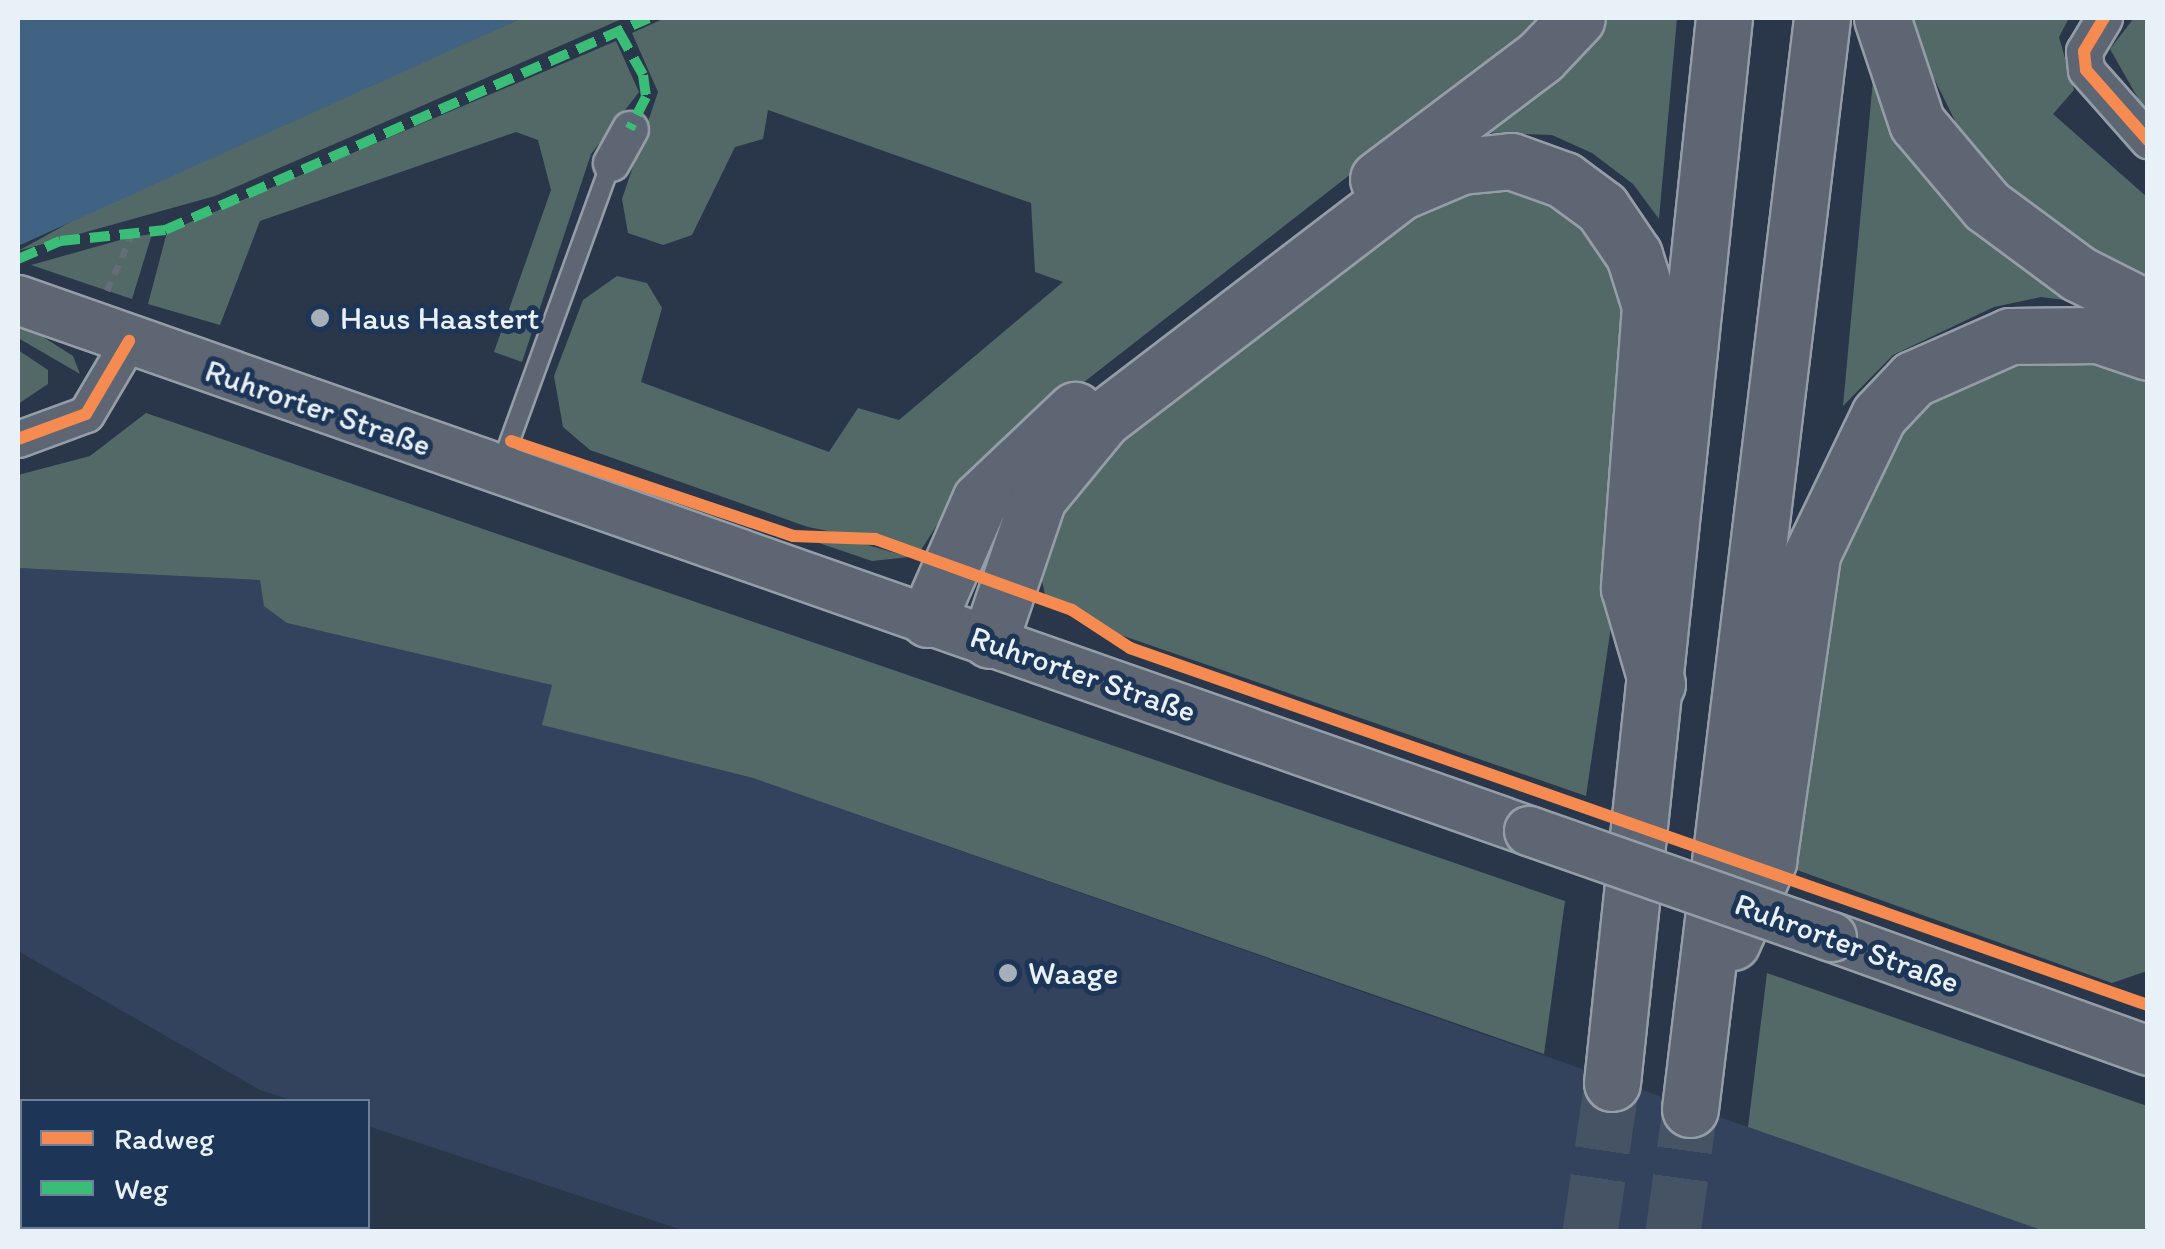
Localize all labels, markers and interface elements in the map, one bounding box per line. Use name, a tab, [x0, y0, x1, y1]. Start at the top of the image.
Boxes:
place label: Haus Haastert	[340, 299, 539, 337]
marker: Haus Haastert	[309, 307, 331, 329]
street label: Ruhrorter Straße	[200, 352, 436, 464]
street label: Ruhrorter Straße	[965, 618, 1201, 730]
street label: Ruhrorter Straße	[1730, 885, 1964, 1001]
place label: Waage	[1028, 954, 1118, 992]
marker: Waage	[997, 962, 1019, 984]
legend	[20, 1099, 370, 1229]
text: Radweg	[114, 1120, 214, 1157]
text: Weg	[114, 1170, 168, 1207]

